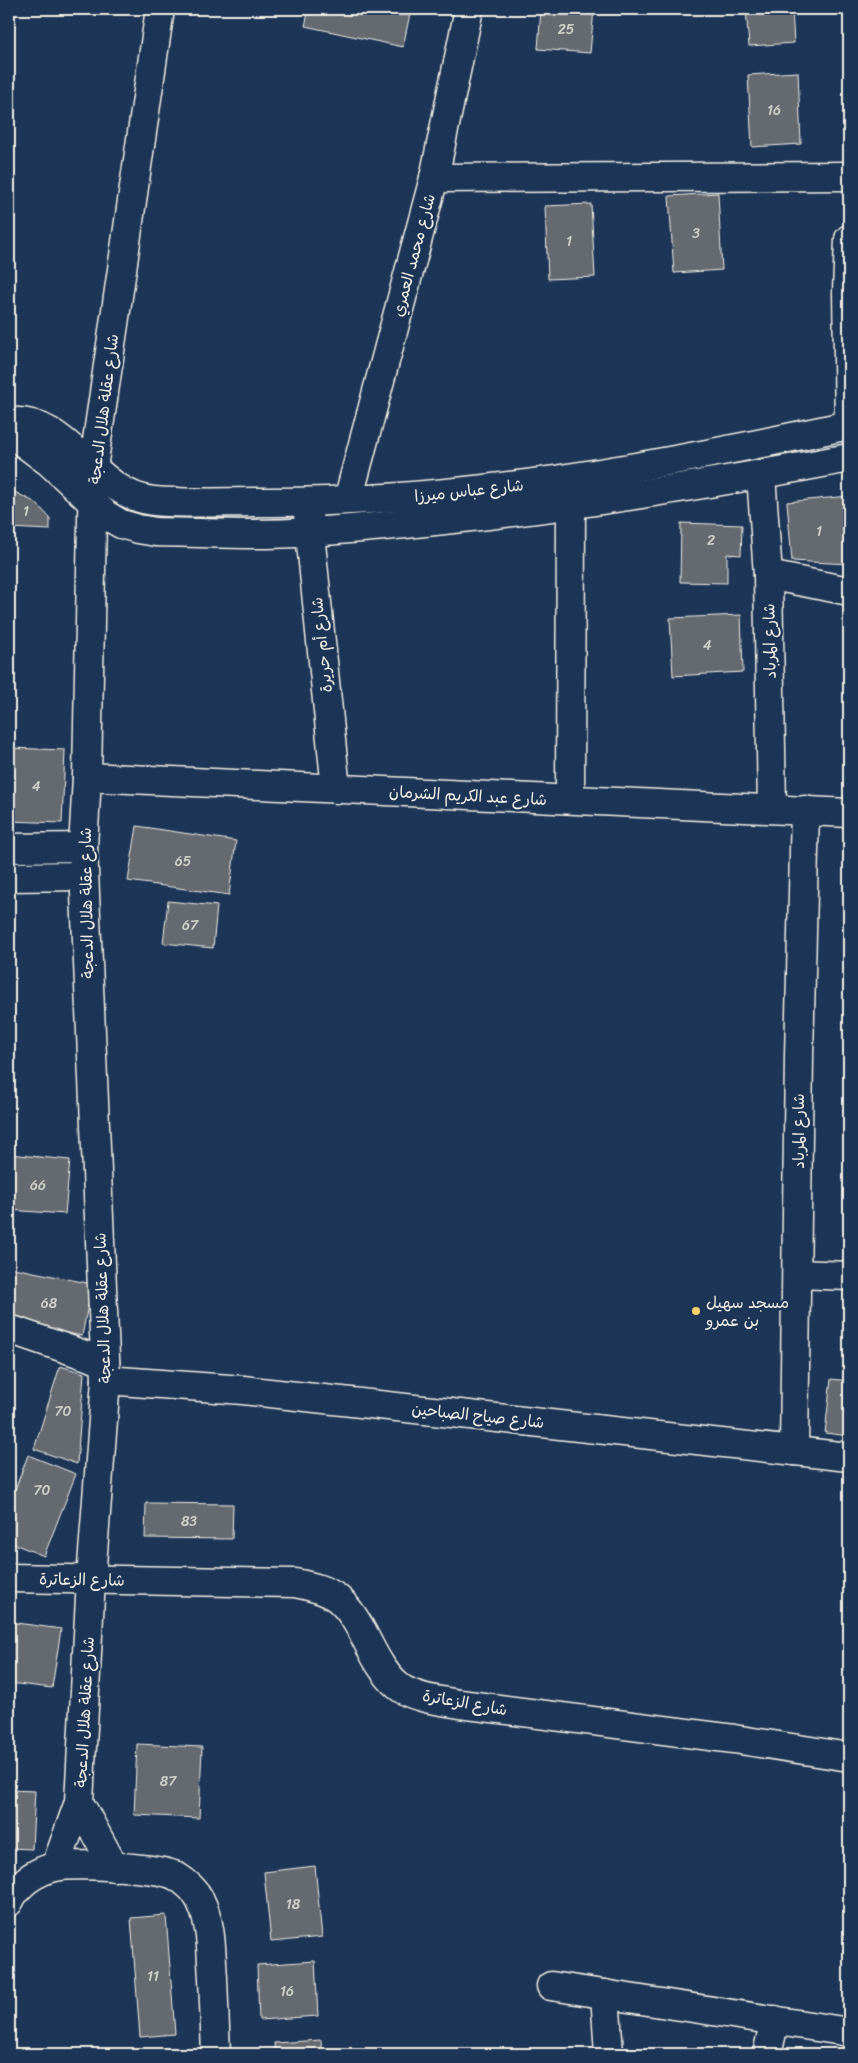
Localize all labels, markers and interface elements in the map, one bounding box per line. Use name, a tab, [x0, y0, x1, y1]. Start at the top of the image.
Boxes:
house number: 25	[558, 17, 575, 42]
house number: 16	[767, 98, 781, 123]
street label: شارع محمد العمري	[383, 190, 444, 320]
house number: 3	[692, 221, 700, 246]
house number: 1	[566, 229, 572, 254]
street label: شارع عقلة هلال الدعجة	[80, 332, 127, 486]
street label: شارع عباس ميرزا	[413, 470, 525, 511]
house number: 1	[23, 499, 29, 524]
house number: 1	[816, 519, 822, 544]
house number: 2	[707, 528, 715, 553]
street label: شارع أم حريرة	[302, 596, 341, 694]
street label: شارع المرباد	[754, 603, 785, 679]
house number: 4	[703, 633, 712, 658]
house number: 4	[32, 774, 41, 799]
street label: شارع عبد الكريم الشرمان	[388, 777, 548, 814]
street label: شارع عقلة هلال الدعجة	[71, 827, 102, 979]
house number: 65	[175, 849, 192, 874]
house number: 67	[182, 913, 199, 938]
street label: شارع المرباد	[784, 1093, 813, 1169]
house number: 66	[30, 1173, 46, 1198]
street label: شارع عقلة هلال الدعجة	[85, 1232, 120, 1384]
place label: مسجد سهيل بن عمرو	[704, 1288, 789, 1335]
house number: 68	[41, 1291, 58, 1316]
marker: مسجد سهيل بن عمرو	[690, 1305, 702, 1317]
street label: شارع صياح الصباحين	[410, 1394, 546, 1437]
house number: 70	[55, 1399, 72, 1424]
house number: 70	[34, 1478, 51, 1503]
house number: 83	[181, 1509, 197, 1534]
street label: شارع الزعاترة	[39, 1564, 125, 1595]
street label: شارع عقلة هلال الدعجة	[66, 1636, 103, 1788]
street label: شارع الزعاترة	[420, 1681, 510, 1724]
house number: 87	[160, 1769, 177, 1794]
house number: 18	[286, 1892, 301, 1917]
house number: 11	[147, 1964, 159, 1989]
house number: 16	[280, 1979, 294, 2004]

